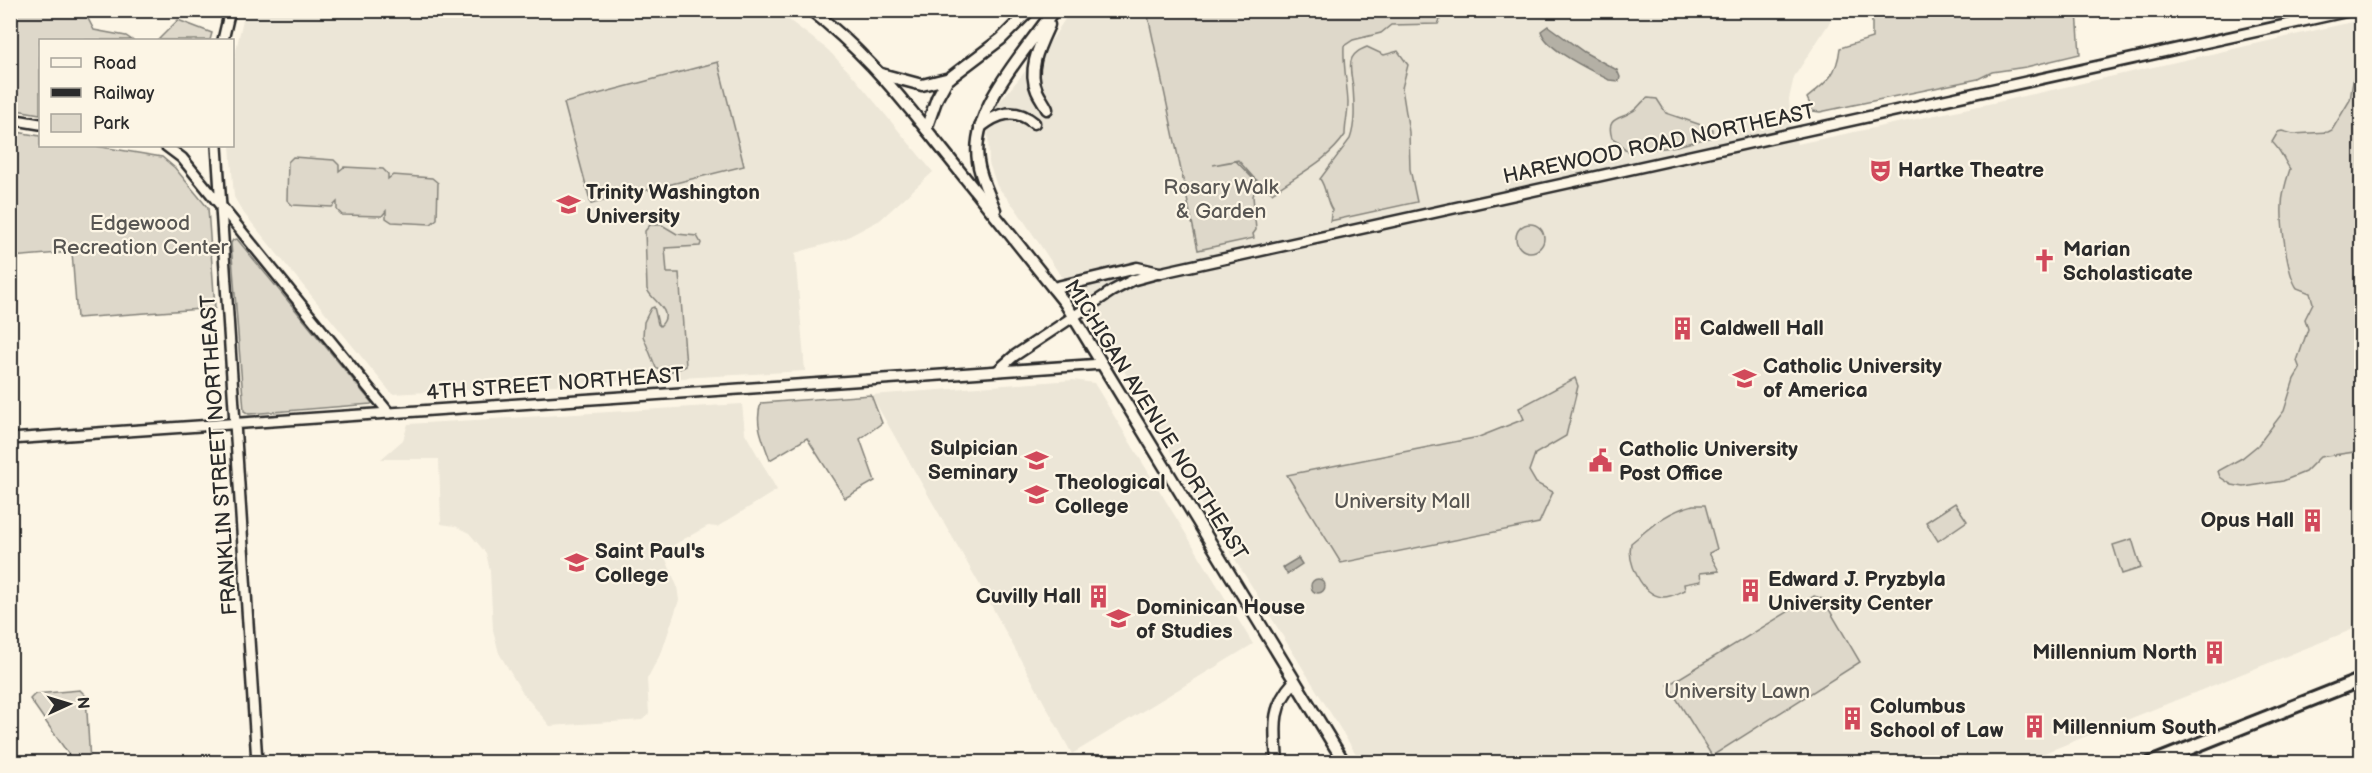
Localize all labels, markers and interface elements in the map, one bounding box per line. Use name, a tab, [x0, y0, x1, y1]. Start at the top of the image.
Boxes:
legend	[39, 39, 234, 147]
text: Road	[93, 53, 137, 74]
text: Railway	[93, 83, 155, 104]
street label: HAREWOOD ROAD NORTHEAST	[1501, 99, 1818, 189]
text: Park	[93, 113, 129, 134]
theatre icon: Hartke Theatre	[1867, 157, 1893, 183]
place label: Hartke Theatre	[1898, 158, 2044, 183]
park label: Rosary Walk & Garden	[1163, 175, 1279, 224]
place label: Trinity Washington University	[586, 180, 760, 229]
school or university icon: Trinity Washington University	[555, 191, 581, 217]
park label: Edgewood Recreation Center	[52, 211, 228, 260]
place label: Marian Scholasticate	[2063, 237, 2193, 286]
church icon: Marian Scholasticate	[2032, 248, 2058, 274]
street label: MICHIGAN AVENUE NORTHEAST	[1059, 275, 1253, 565]
street label: FRANKLIN STREET NORTHEAST	[195, 293, 243, 616]
building icon: Caldwell Hall	[1669, 315, 1695, 341]
place label: Caldwell Hall	[1700, 316, 1824, 341]
place label: Catholic University of America	[1763, 354, 1942, 403]
street label: 4TH STREET NORTHEAST	[425, 362, 685, 405]
school or university icon: Catholic University of America	[1732, 365, 1758, 391]
place label: Sulpician Seminary	[928, 436, 1018, 485]
place label: Catholic University Post Office	[1619, 437, 1798, 486]
school or university icon: Sulpician Seminary	[1023, 447, 1049, 473]
public building icon: Catholic University Post Office	[1588, 448, 1614, 474]
place label: Theological College	[1055, 470, 1166, 519]
school or university icon: Theological College	[1024, 481, 1050, 507]
park label: University Mall	[1334, 489, 1470, 514]
building icon: Opus Hall	[2299, 507, 2325, 533]
place label: Opus Hall	[2201, 508, 2294, 533]
place label: Saint Paul's College	[595, 539, 705, 588]
school or university icon: Saint Paul's College	[564, 550, 590, 576]
place label: Edward J. Pryzbyla University Center	[1768, 567, 1946, 616]
building icon: Edward J. Pryzbyla University Center	[1737, 578, 1763, 604]
building icon: Cuvilly Hall	[1086, 583, 1112, 609]
place label: Cuvilly Hall	[976, 584, 1081, 609]
place label: Dominican House of Studies	[1136, 595, 1305, 644]
school or university icon: Dominican House of Studies	[1105, 606, 1131, 632]
building icon: Millennium North	[2202, 639, 2228, 665]
place label: Millennium North	[2032, 640, 2197, 665]
north arrow	[39, 674, 99, 734]
park label: University Lawn	[1664, 679, 1810, 704]
place label: Columbus School of Law	[1870, 694, 2004, 743]
text: N	[73, 696, 92, 710]
building icon: Columbus School of Law	[1839, 705, 1865, 731]
building icon: Millennium South	[2021, 714, 2047, 740]
place label: Millennium South	[2052, 715, 2217, 740]

